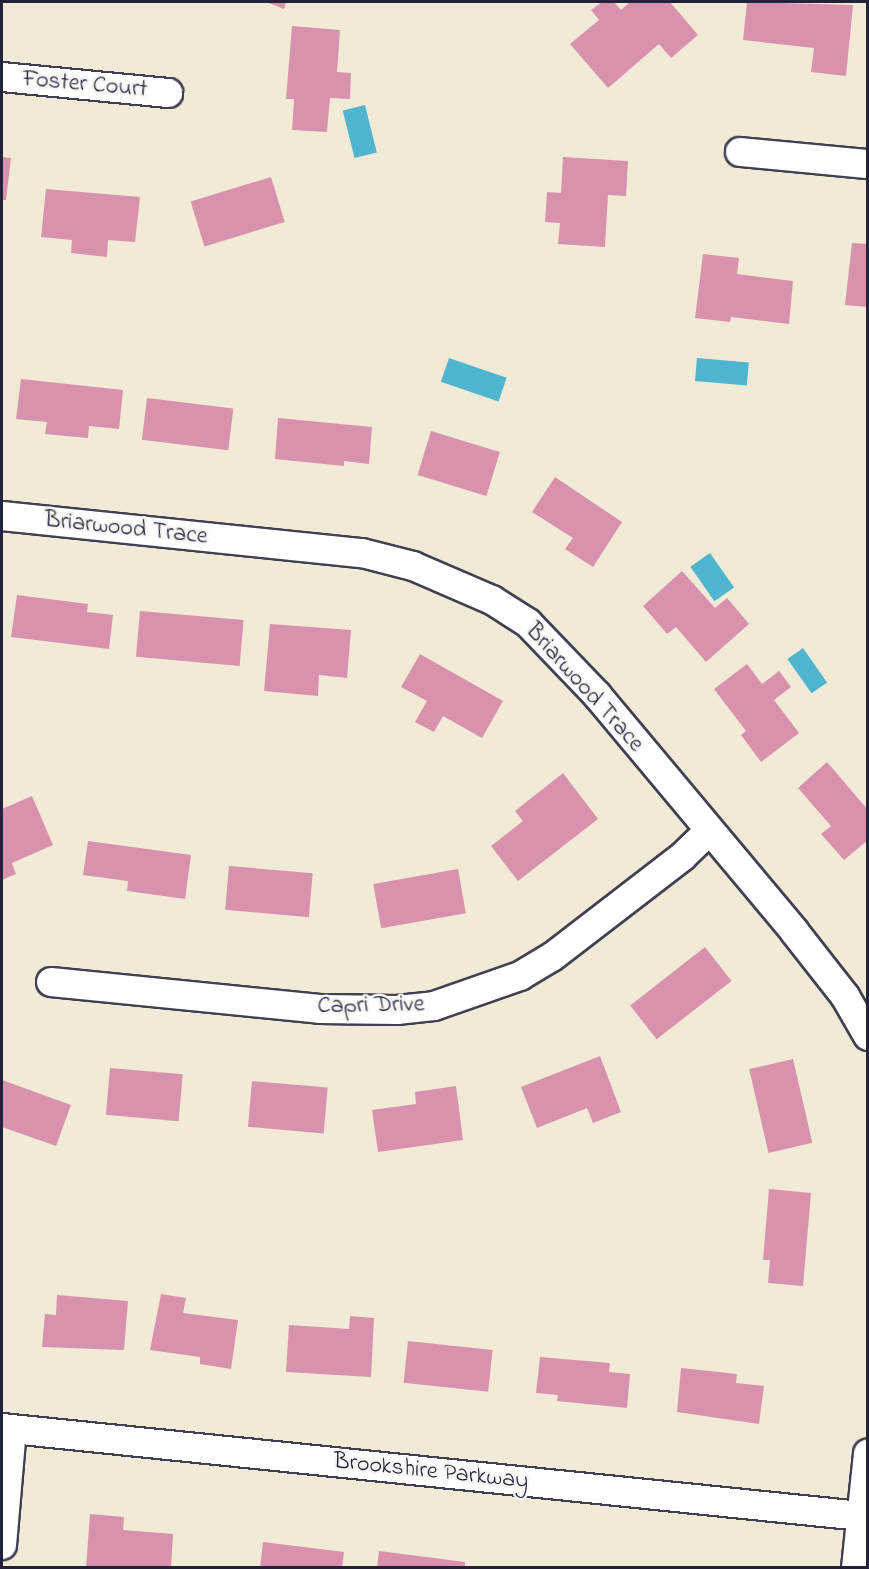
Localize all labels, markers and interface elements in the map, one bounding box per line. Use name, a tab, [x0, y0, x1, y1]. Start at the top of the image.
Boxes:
street label: Foster Court	[21, 65, 149, 105]
street label: Briarwood Trace	[43, 506, 209, 552]
street label: Briarwood Trace	[518, 617, 650, 759]
street label: Capri Drive	[317, 991, 425, 1021]
street label: Brookshire Parkway	[332, 1447, 530, 1497]

